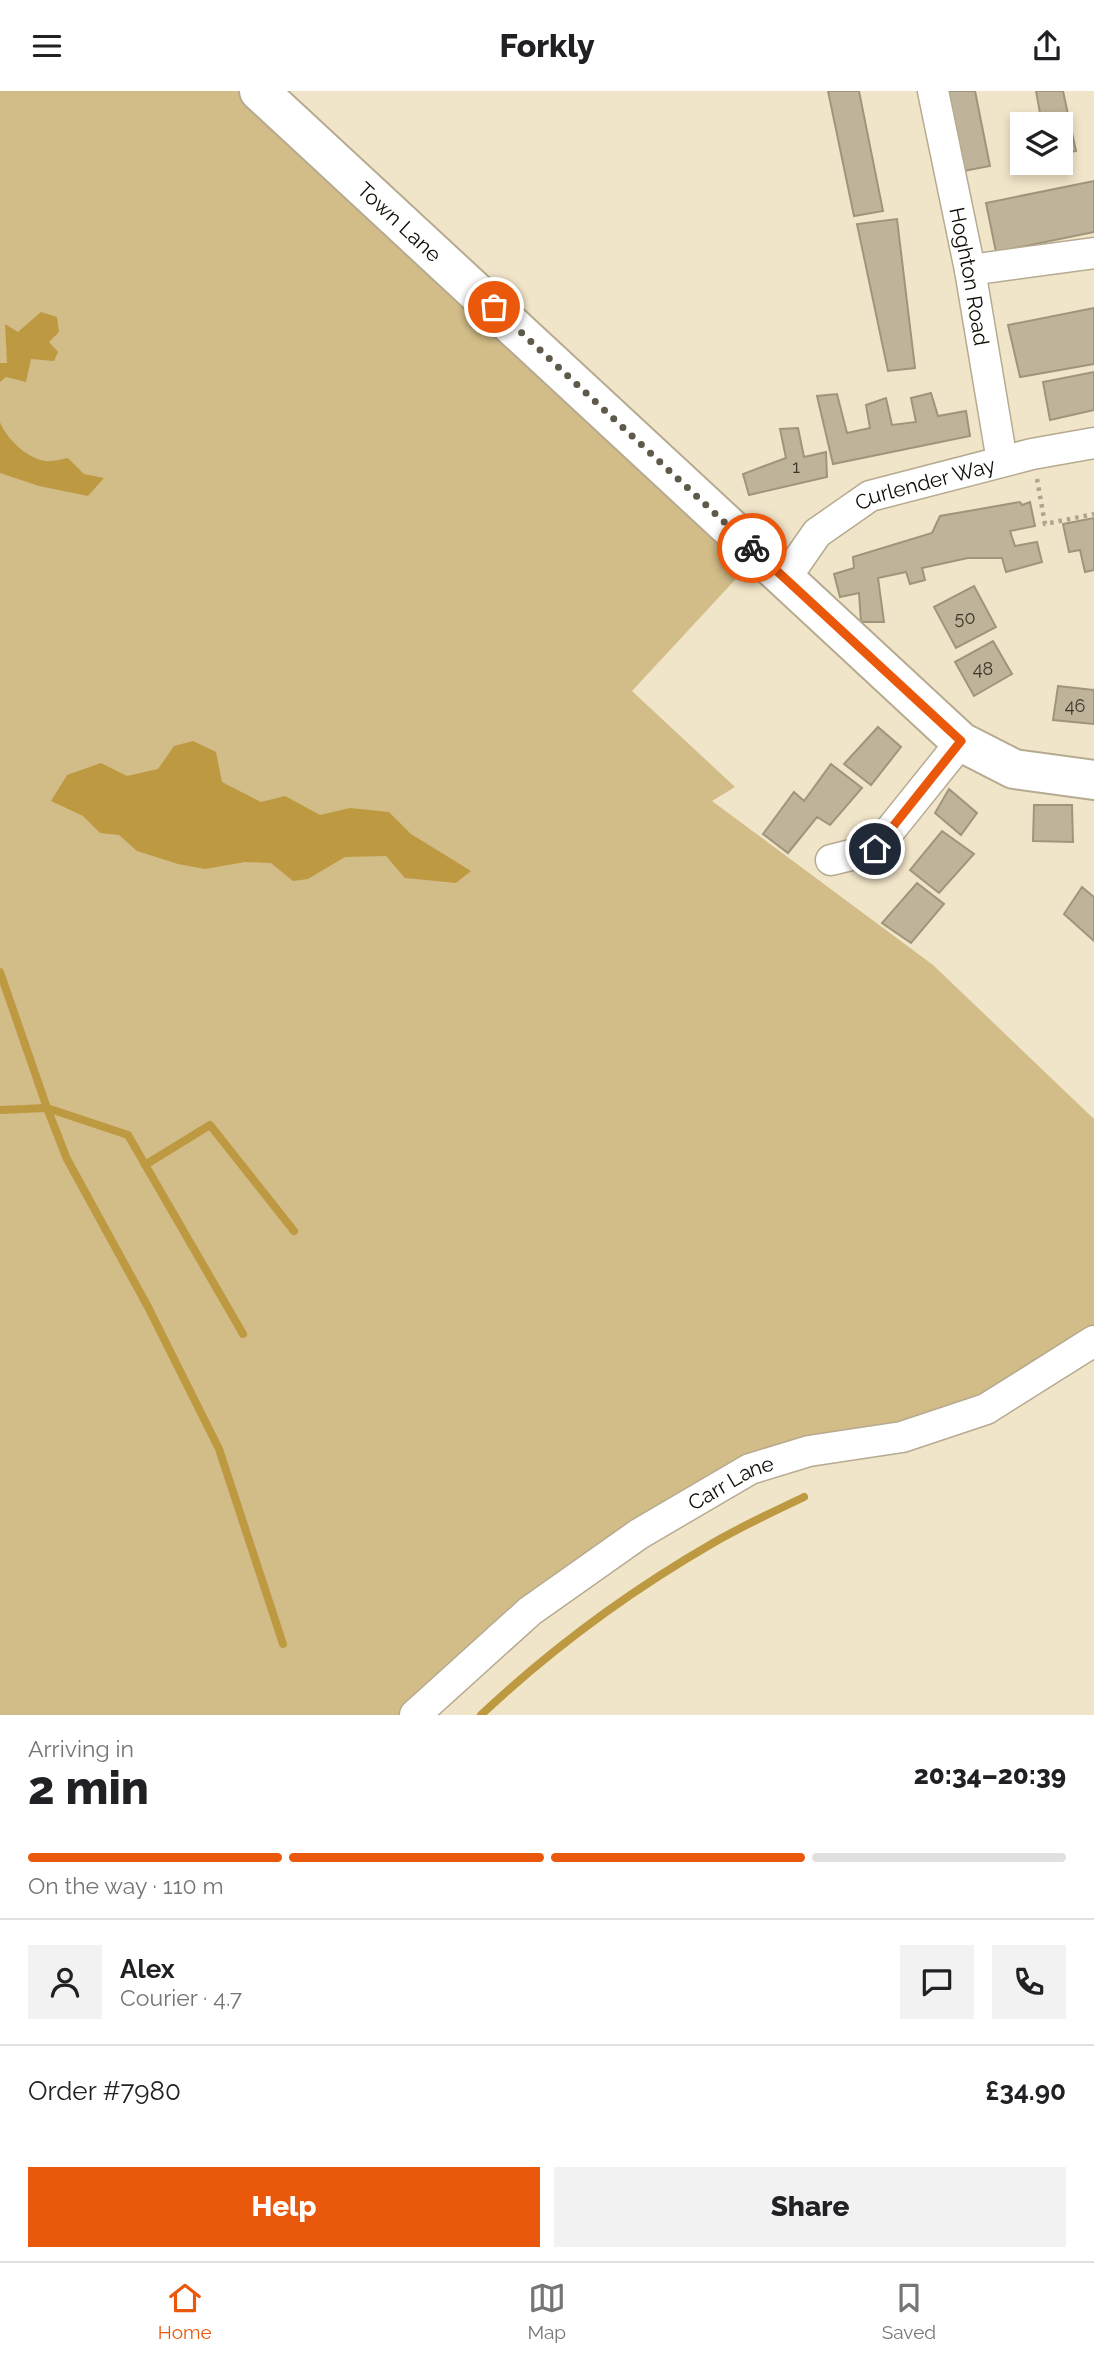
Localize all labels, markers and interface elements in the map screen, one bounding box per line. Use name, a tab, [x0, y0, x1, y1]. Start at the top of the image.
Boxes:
icon: menu	[28, 27, 66, 65]
text: Forkly	[499, 27, 595, 64]
icon: share	[1028, 27, 1066, 65]
map controls	[1010, 112, 1073, 175]
button: layers	[1010, 112, 1073, 175]
street label: Town Lane	[353, 176, 447, 267]
street label: Hoghton Road	[945, 205, 995, 347]
pin	[464, 277, 524, 337]
icon: bag	[475, 288, 513, 326]
street label: Curlender Way	[850, 452, 998, 515]
house number: 1	[792, 456, 800, 477]
courier	[717, 513, 787, 583]
icon: bike	[733, 529, 771, 567]
house number: 50	[955, 607, 975, 628]
house number: 48	[973, 658, 993, 679]
house number: 46	[1065, 695, 1085, 716]
pin	[845, 819, 905, 879]
icon: home	[856, 830, 894, 868]
street label: Carr Lane	[683, 1450, 776, 1515]
text: Arriving in	[28, 1735, 134, 1762]
text: 20:34–20:39	[914, 1760, 1066, 1790]
text: 2 min	[28, 1761, 149, 1815]
text: On the way · 110 m	[28, 1872, 224, 1899]
button: person	[28, 1945, 102, 2019]
button: chat	[900, 1945, 974, 2019]
button: phone	[992, 1945, 1066, 2019]
text: Alex	[120, 1954, 175, 1984]
text: Courier · 4.7	[120, 1984, 242, 2011]
text: Order #7980	[28, 2076, 181, 2106]
text: £34.90	[985, 2076, 1066, 2106]
button: Help	[28, 2167, 540, 2247]
button: Share	[554, 2167, 1066, 2247]
tab: Home	[158, 2279, 212, 2343]
tab: Map	[527, 2279, 566, 2343]
tab: Saved	[882, 2279, 936, 2343]

